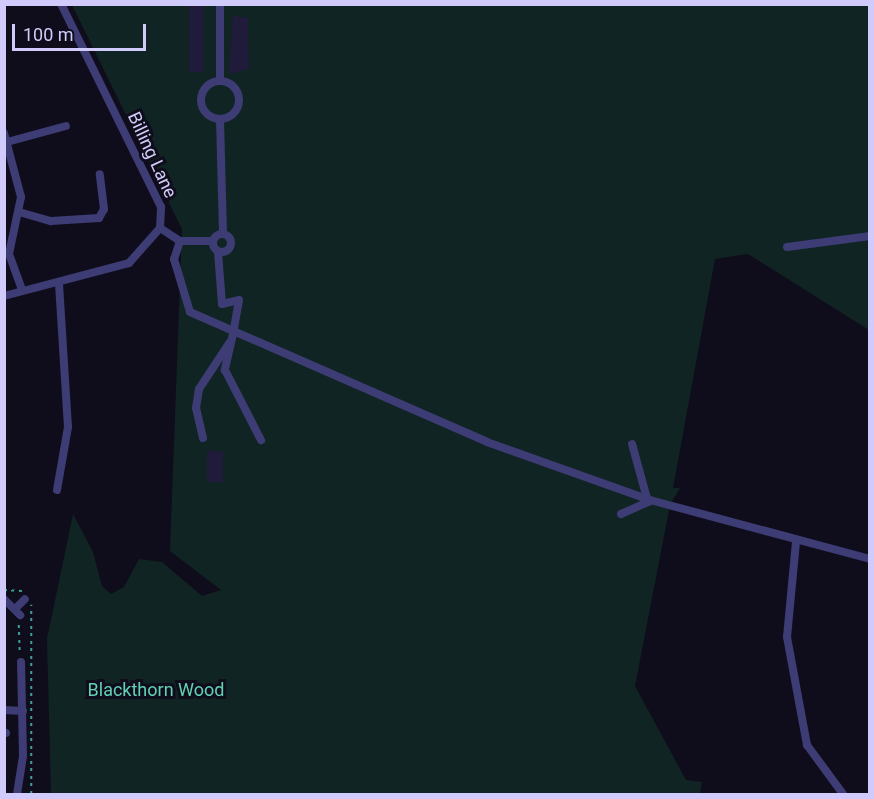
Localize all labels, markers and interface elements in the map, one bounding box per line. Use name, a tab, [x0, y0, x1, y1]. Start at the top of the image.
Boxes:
scale bar	[15, 12, 148, 50]
text: 100 m	[23, 24, 74, 45]
street label: Billing Lane	[123, 109, 181, 201]
park label: Blackthorn Wood	[88, 679, 224, 701]

